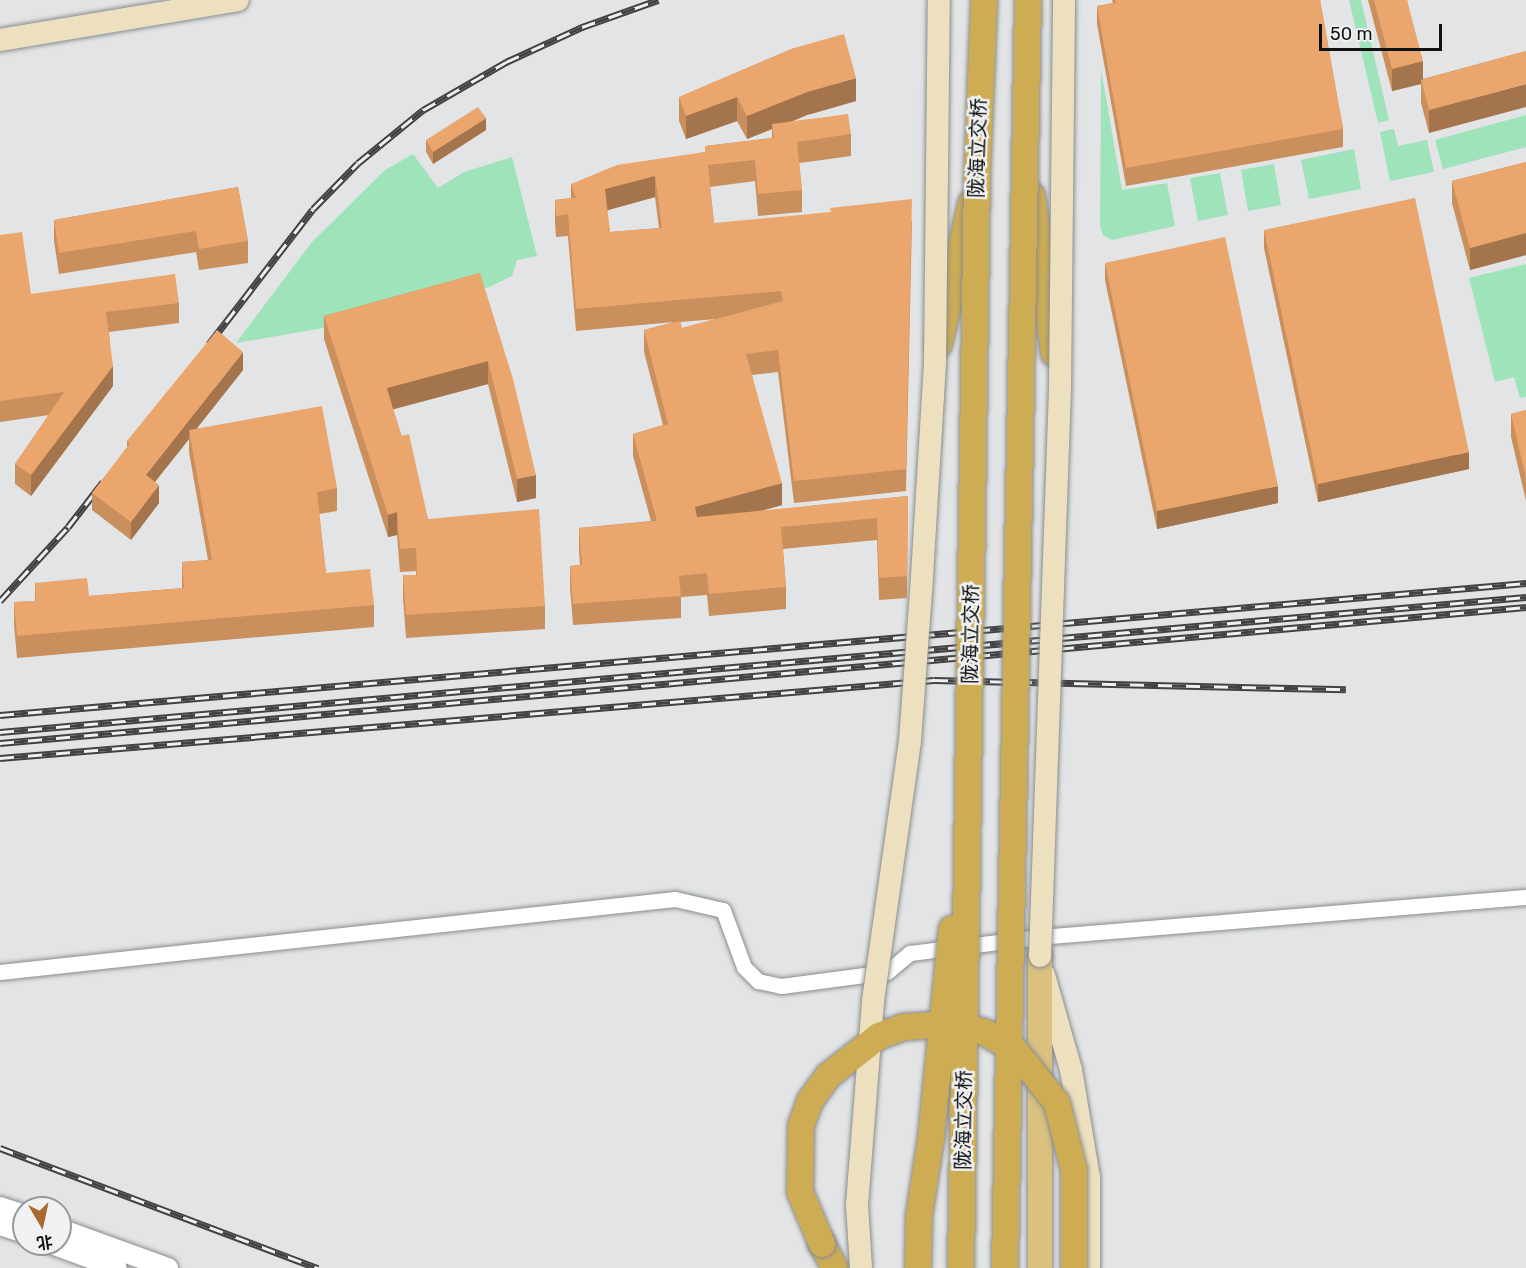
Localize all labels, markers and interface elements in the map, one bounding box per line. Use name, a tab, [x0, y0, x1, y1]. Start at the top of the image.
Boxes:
scale bar	[1322, 12, 1445, 50]
text: 50 m	[1330, 23, 1373, 45]
street label: 陇海立交桥	[964, 98, 992, 198]
street label: 陇海立交桥	[958, 584, 984, 684]
street label: 陇海立交桥	[951, 1070, 977, 1170]
north arrow	[12, 1196, 72, 1256]
text: 北	[35, 1232, 54, 1253]

